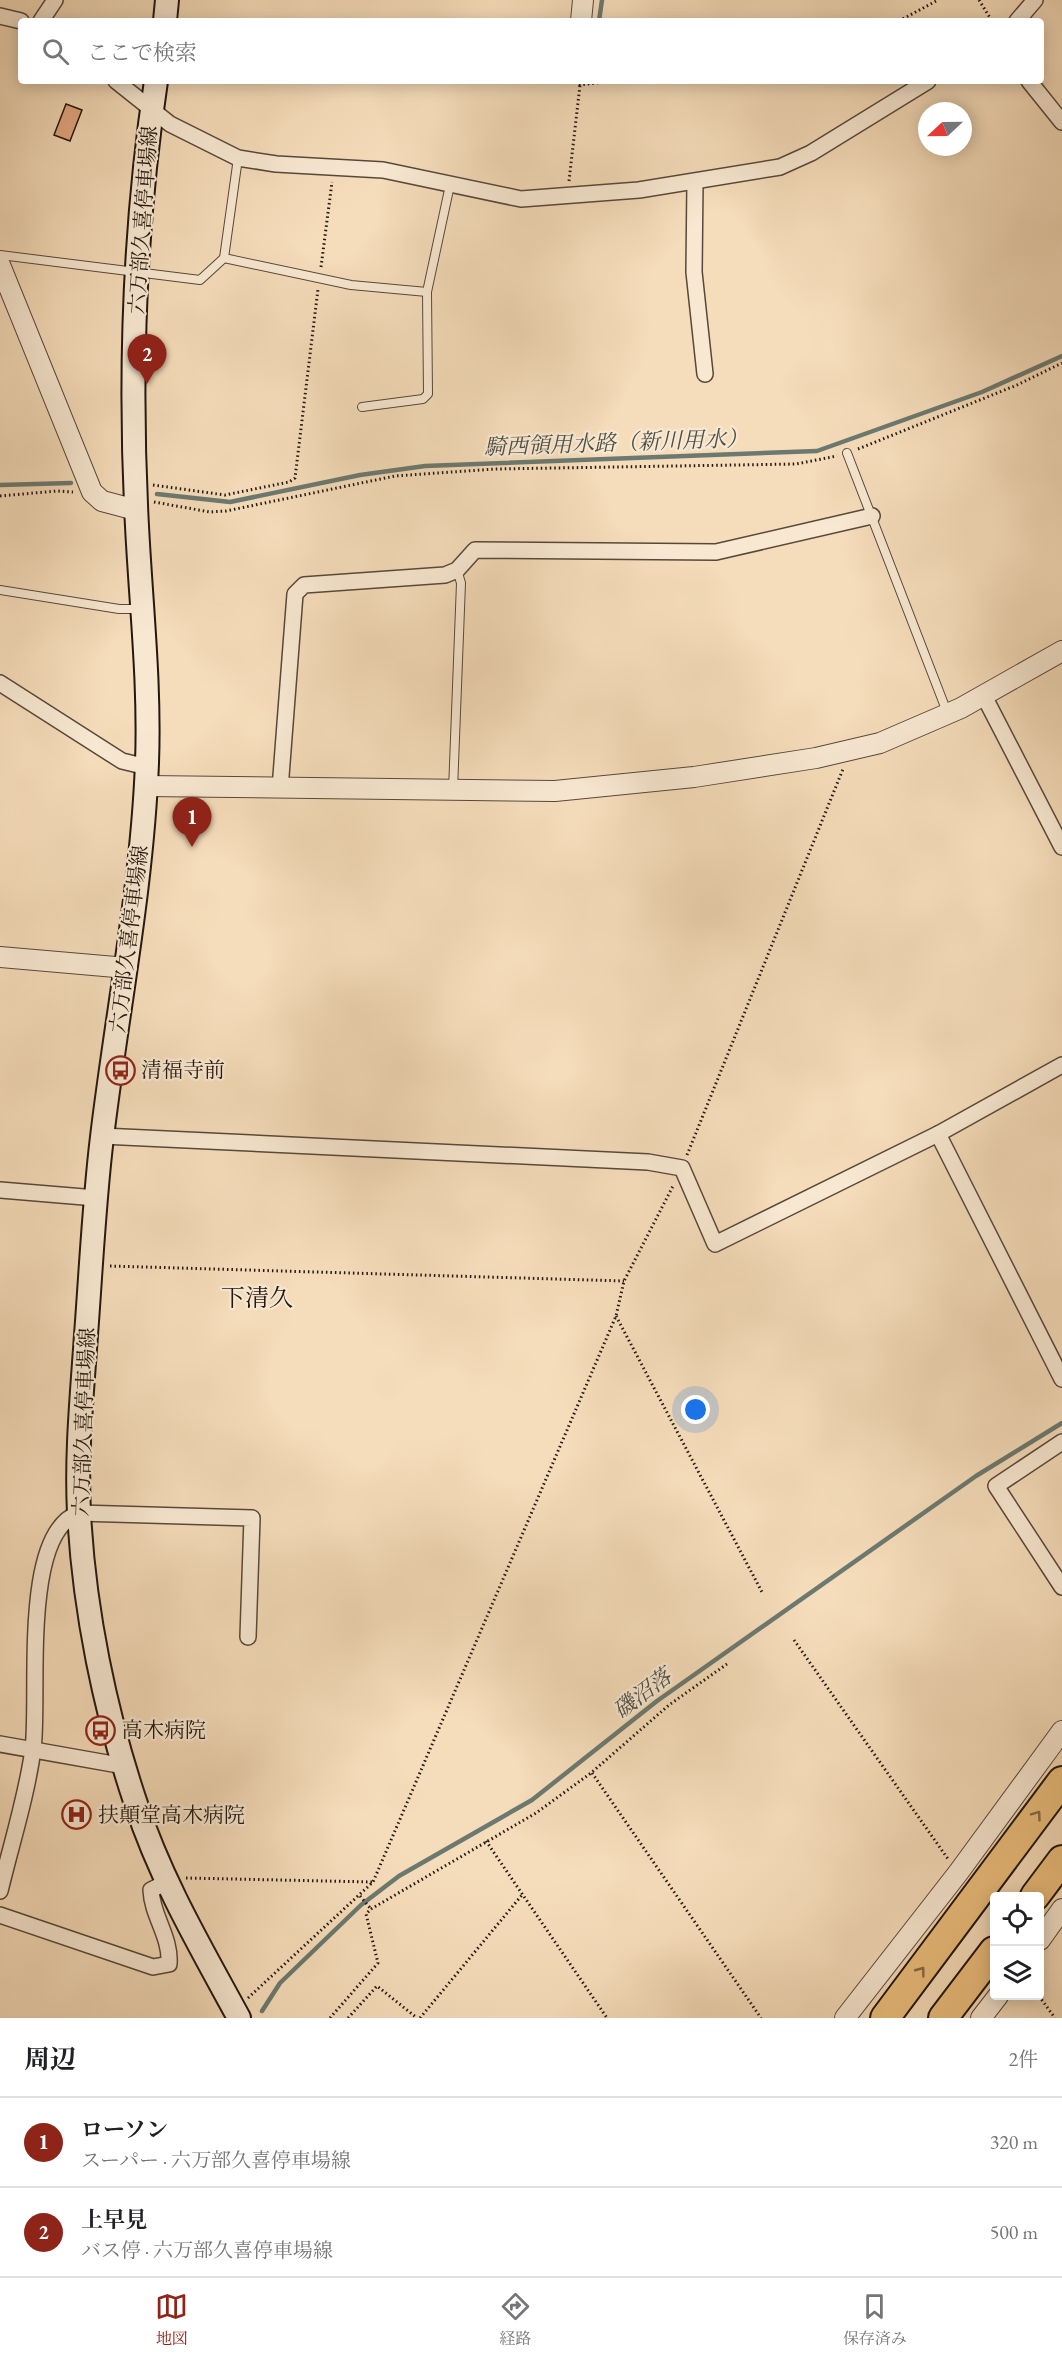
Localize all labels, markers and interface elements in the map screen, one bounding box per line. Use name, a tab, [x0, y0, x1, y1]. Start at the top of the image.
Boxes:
search box	[18, 18, 1044, 84]
icon: search	[39, 35, 72, 68]
text: ここで検索	[87, 38, 197, 67]
north arrow	[918, 102, 972, 156]
street label: 六万部久喜停車場線	[122, 125, 163, 315]
pin: 2	[128, 334, 166, 384]
water label: 騎西領用水路（新川用水）	[484, 423, 748, 462]
pin: 1	[172, 798, 212, 847]
street label: 六万部久喜停車場線	[104, 843, 153, 1034]
bus stop icon: 清福寺前	[104, 1054, 136, 1086]
place label: 清福寺前	[141, 1056, 225, 1083]
district label: 下清久	[221, 1282, 293, 1313]
street label: 六万部久喜停車場線	[67, 1327, 100, 1517]
your location	[681, 1395, 710, 1424]
water label: 磯沼落	[607, 1660, 680, 1725]
bus stop icon: 高木病院	[85, 1714, 117, 1746]
place label: 高木病院	[122, 1716, 206, 1743]
hospital icon: 扶顛堂高木病院	[61, 1799, 93, 1831]
place label: 扶顛堂高木病院	[98, 1801, 245, 1828]
one-way arrow	[1030, 1811, 1041, 1822]
map controls	[990, 1892, 1044, 2000]
button: locate	[990, 1892, 1044, 1946]
button: layers	[990, 1946, 1044, 2000]
one-way arrow	[913, 1967, 924, 1978]
text: 周辺	[24, 2042, 76, 2076]
text: 2件	[1008, 2046, 1038, 2072]
text: ローソン	[81, 2115, 168, 2144]
text: 1	[38, 2129, 49, 2155]
text: 320 m	[990, 2129, 1038, 2155]
text: スーパー · 六万部久喜停車場線	[81, 2147, 351, 2173]
text: 上早見	[81, 2205, 147, 2234]
text: 2	[38, 2219, 49, 2245]
text: 500 m	[990, 2219, 1038, 2245]
text: バス停 · 六万部久喜停車場線	[81, 2237, 333, 2263]
tab: 地図	[155, 2290, 188, 2349]
tab: 経路	[499, 2290, 532, 2349]
tab: 保存済み	[843, 2290, 907, 2349]

